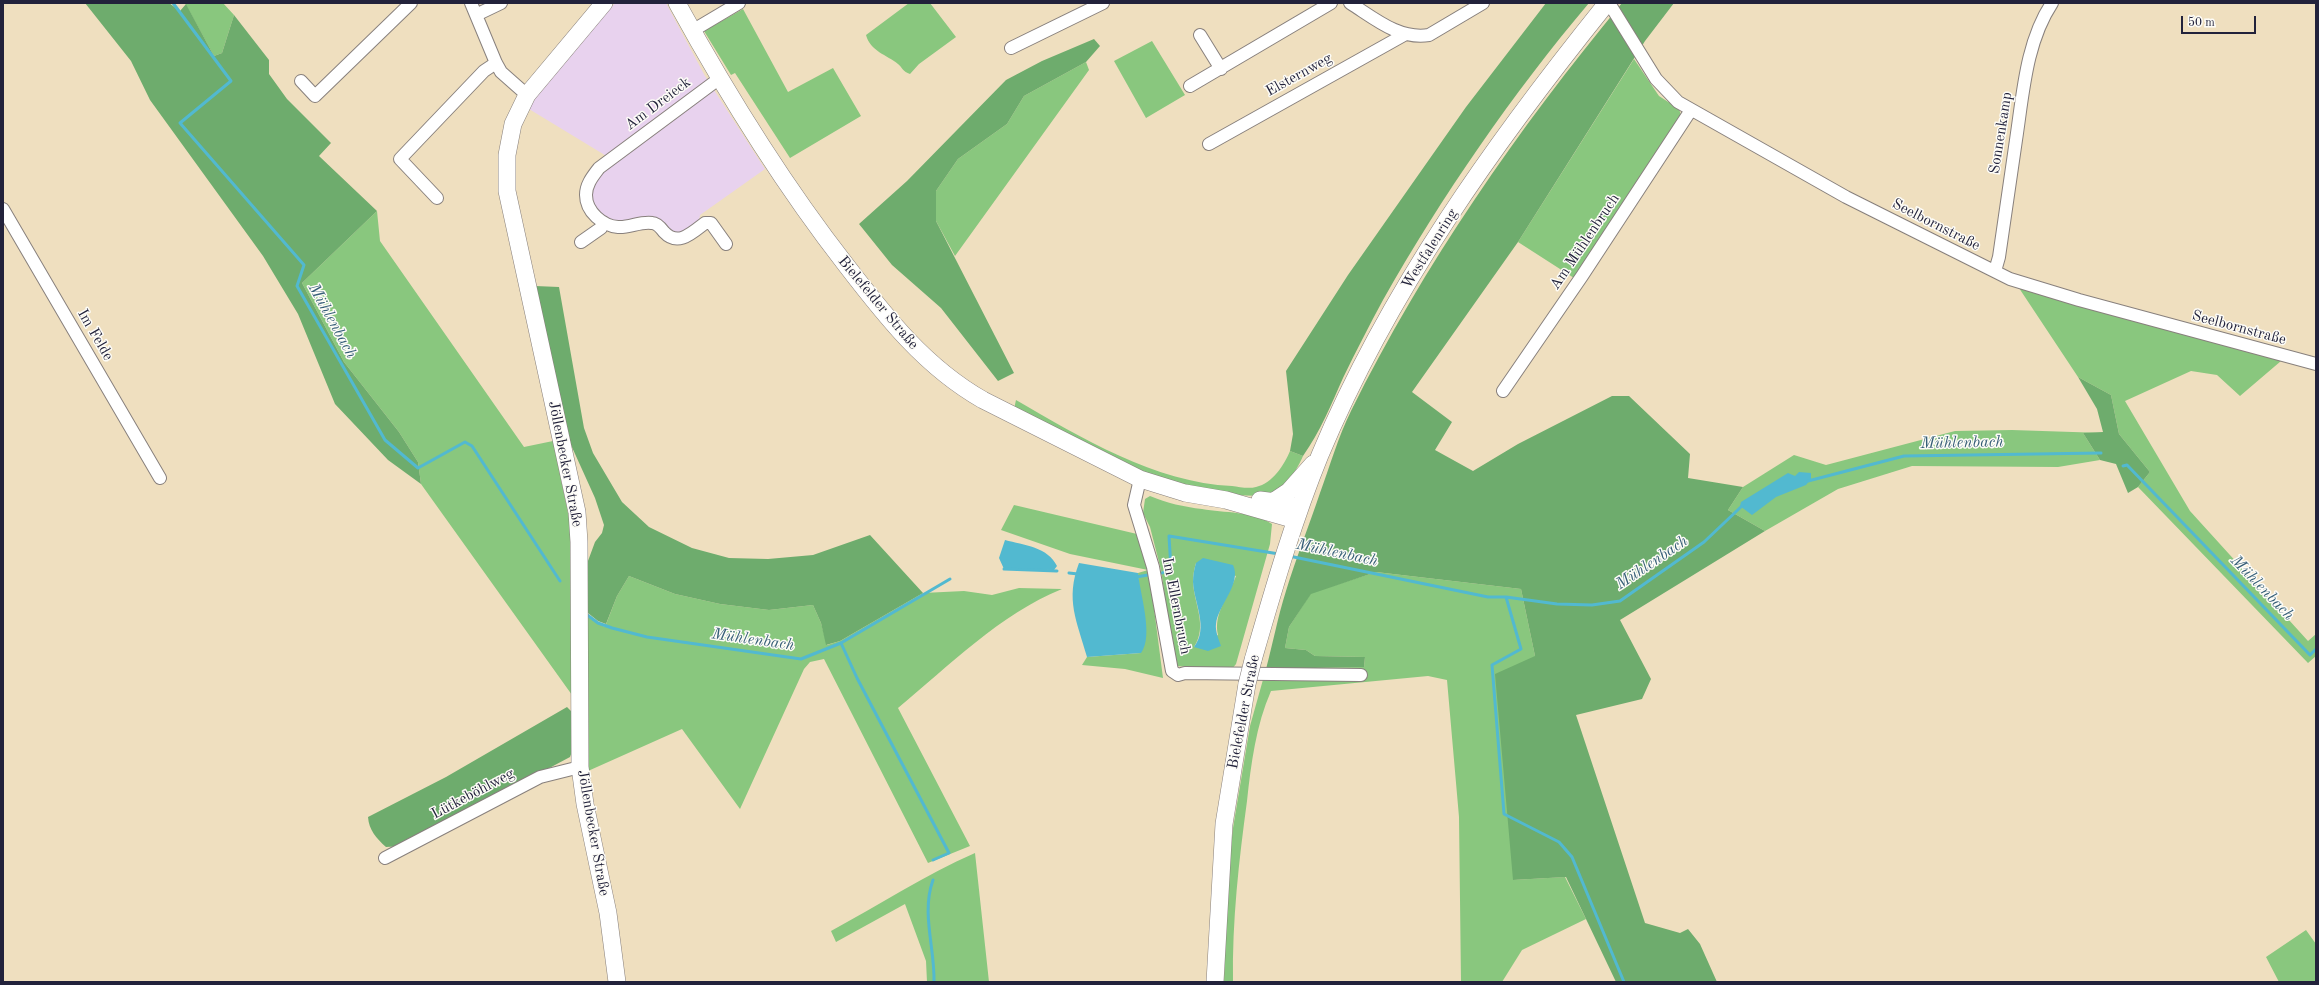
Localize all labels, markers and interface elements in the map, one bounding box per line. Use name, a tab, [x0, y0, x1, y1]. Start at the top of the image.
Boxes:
scale bar	[2183, 8, 2258, 34]
text: 50 m	[2188, 17, 2215, 29]
street label: Elsternweg	[1263, 49, 1335, 101]
street label: Am Dreieck	[622, 73, 694, 135]
street label: Sonnenkamp	[1986, 91, 2016, 175]
street label: Am Mühlenbruch	[1546, 191, 1624, 293]
street label: Seelbornstraße	[1889, 195, 1983, 255]
street label: Westfalenring	[1398, 206, 1462, 292]
street label: Bielefelder Straße	[834, 253, 922, 353]
water label: Mühlenbach	[303, 280, 361, 362]
street label: Im Felde	[73, 306, 117, 364]
street label: Seelbornstraße	[2190, 307, 2288, 349]
street label: Jöllenbecker Straße	[544, 400, 586, 528]
water label: Mühlenbach	[1920, 433, 2004, 453]
water label: Mühlenbach	[1612, 532, 1692, 594]
water label: Mühlenbach	[1294, 535, 1380, 571]
water label: Mühlenbach	[2226, 551, 2298, 625]
street label: Im Ellernbruch	[1158, 556, 1194, 656]
water label: Mühlenbach	[710, 625, 796, 655]
street label: Bielefelder Straße	[1224, 653, 1264, 771]
street label: Lütkeböhlweg	[428, 765, 518, 823]
street label: Jöllenbecker Straße	[573, 769, 613, 897]

